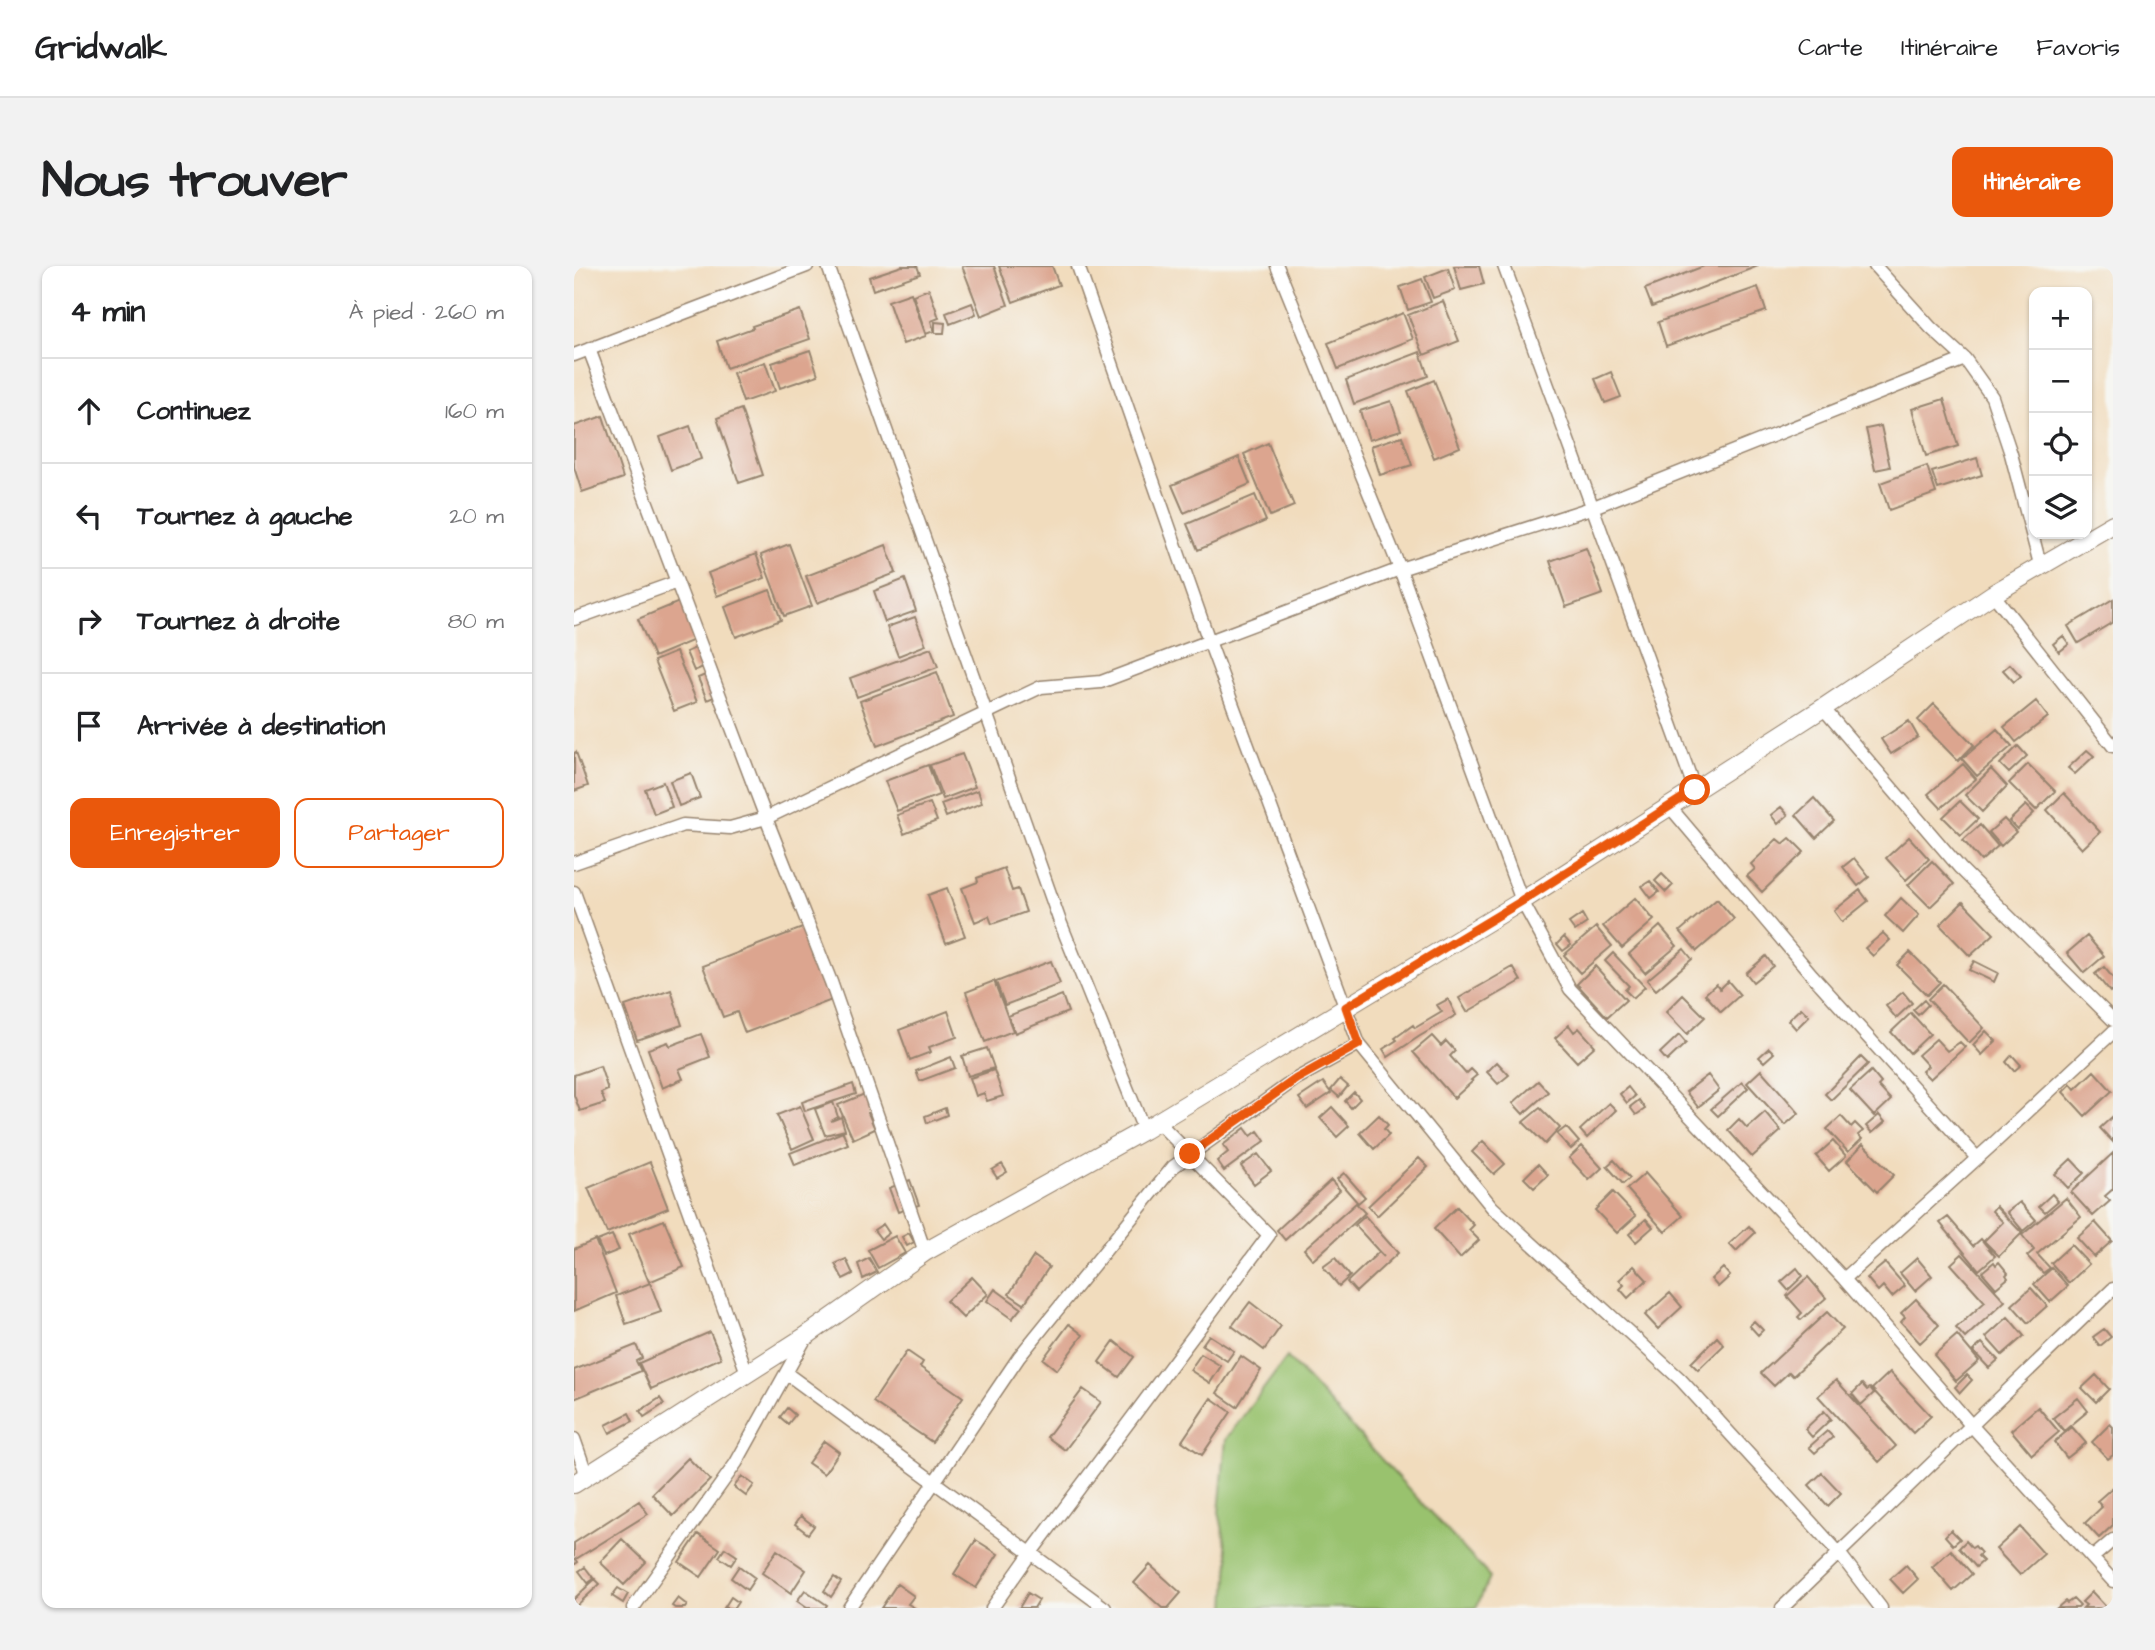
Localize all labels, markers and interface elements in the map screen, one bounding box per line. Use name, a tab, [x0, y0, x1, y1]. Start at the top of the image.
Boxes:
text: Gridwalk	[35, 25, 167, 71]
text: Carte	[1798, 31, 1863, 65]
text: Itinéraire	[1901, 31, 1998, 65]
text: Favoris	[2036, 31, 2120, 65]
button: Itinéraire	[1952, 147, 2113, 217]
text: Nous trouver	[42, 148, 348, 216]
map controls	[2029, 287, 2092, 539]
button: +	[2029, 287, 2092, 350]
text: 4 min	[70, 291, 145, 333]
text: À pied · 260 m	[349, 296, 504, 328]
button: −	[2029, 350, 2092, 413]
icon: ahead	[70, 392, 108, 430]
text: Continuez	[137, 393, 251, 429]
text: 160 m	[445, 395, 504, 427]
button: locate	[2029, 413, 2092, 476]
button: layers	[2029, 476, 2092, 539]
icon: left	[70, 497, 108, 535]
text: Tournez à gauche	[137, 498, 353, 534]
text: 20 m	[449, 500, 504, 532]
icon: right	[70, 602, 108, 640]
text: Tournez à droite	[137, 603, 340, 639]
text: 80 m	[447, 605, 504, 637]
icon: arrive	[70, 707, 108, 745]
text: Arrivée à destination	[137, 708, 385, 744]
route start	[1679, 774, 1710, 805]
button: Enregistrer	[70, 798, 280, 868]
button: Partager	[294, 798, 504, 868]
route end	[1174, 1138, 1205, 1169]

